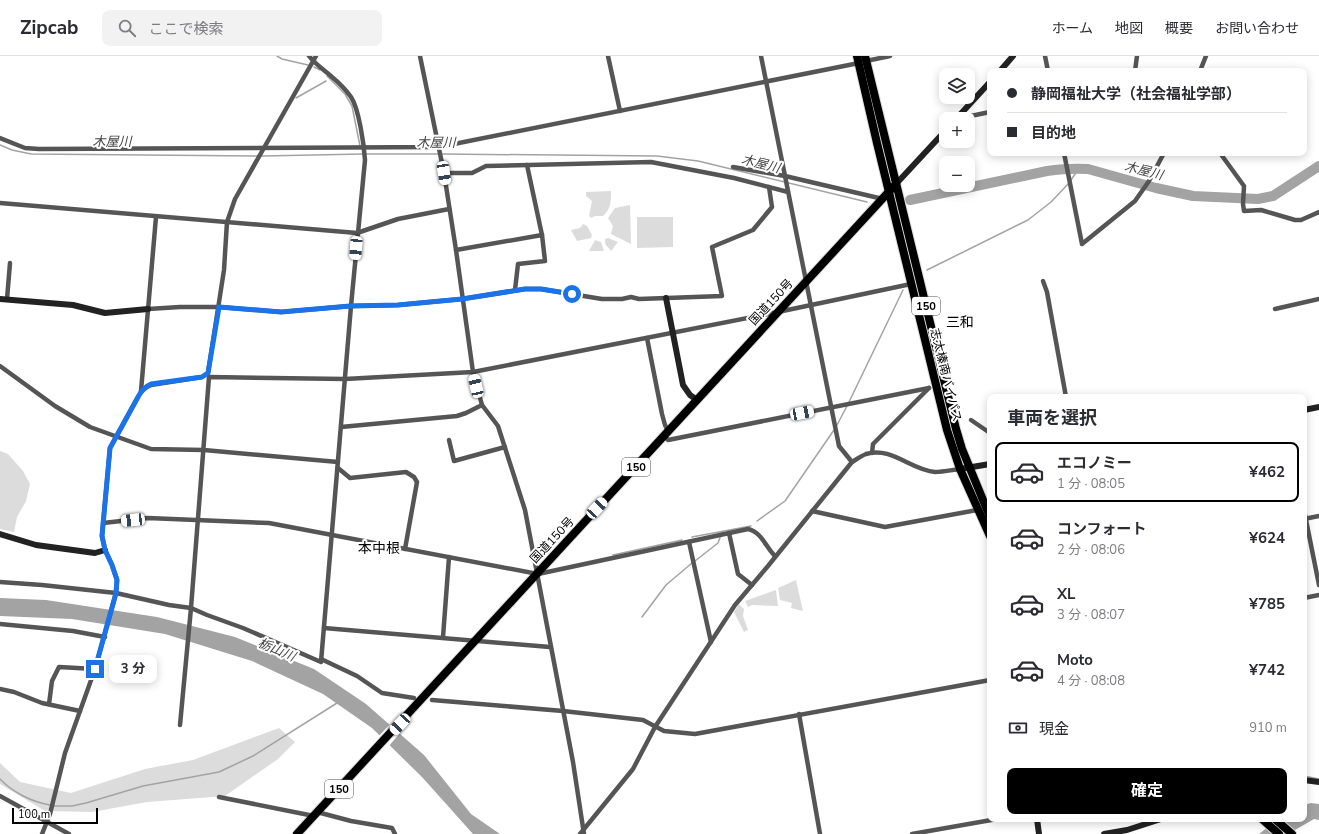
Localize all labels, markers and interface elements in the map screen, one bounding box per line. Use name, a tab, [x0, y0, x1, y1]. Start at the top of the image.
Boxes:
search box	[102, 10, 382, 46]
text: Zipcab	[20, 15, 78, 41]
icon: search	[116, 17, 138, 39]
text: ここで検索	[148, 19, 223, 39]
text: ホーム	[1051, 19, 1093, 38]
text: 地図	[1115, 19, 1143, 38]
text: 概要	[1165, 19, 1193, 38]
text: お問い合わせ	[1215, 19, 1299, 38]
map controls	[939, 68, 975, 192]
button: layers	[939, 68, 975, 104]
text: 静岡福祉大学（社会福祉学部）	[1031, 84, 1241, 104]
button: +	[939, 112, 975, 148]
text: 目的地	[1031, 123, 1076, 143]
water label: 木屋川	[92, 133, 133, 151]
water label: 木屋川	[416, 134, 457, 152]
water label: 木屋川	[740, 151, 784, 178]
button: −	[939, 156, 975, 192]
water label: 木屋川	[1123, 158, 1167, 185]
car	[436, 160, 452, 186]
car	[349, 236, 363, 260]
street label: 国道150号	[746, 275, 796, 329]
route start	[563, 285, 581, 303]
road number: 150	[912, 297, 940, 315]
district label: 三和	[946, 313, 974, 332]
street label: 志太榛南バイパス	[927, 327, 965, 423]
car	[467, 373, 485, 399]
car	[789, 405, 815, 421]
text: 車両を選択	[1007, 406, 1097, 430]
text: エコノミー	[1057, 453, 1132, 473]
icon: car	[1009, 454, 1045, 490]
road number: 150	[622, 458, 650, 476]
text: ¥462	[1249, 462, 1285, 482]
text: 1 分 · 08:05	[1057, 475, 1125, 493]
car	[584, 495, 610, 521]
car	[120, 513, 146, 527]
street label: 国道150号	[527, 513, 577, 567]
text: コンフォート	[1057, 519, 1147, 539]
icon: car	[1009, 520, 1045, 556]
text: ¥624	[1249, 528, 1285, 548]
district label: 本中根	[358, 539, 400, 558]
text: 2 分 · 08:06	[1057, 541, 1125, 559]
text: XL	[1057, 584, 1076, 604]
icon: car	[1009, 586, 1045, 622]
text: ¥785	[1249, 594, 1285, 614]
text: 3 分 · 08:07	[1057, 606, 1125, 624]
water label: 栃山川	[255, 634, 300, 667]
text: Moto	[1057, 650, 1093, 670]
icon: car	[1009, 652, 1045, 688]
callout: 3 分	[109, 655, 157, 683]
route end	[86, 660, 104, 678]
text: 3 分	[121, 660, 145, 678]
text: ¥742	[1249, 660, 1285, 680]
text: 4 分 · 08:08	[1057, 672, 1125, 690]
car	[387, 711, 413, 737]
icon: cash	[1007, 717, 1029, 739]
text: 現金	[1039, 719, 1069, 739]
text: 910 m	[1249, 719, 1287, 737]
button: 確定	[1007, 768, 1287, 814]
road number: 150	[325, 780, 353, 798]
scale bar	[12, 806, 98, 825]
text: 100 m	[18, 807, 50, 822]

